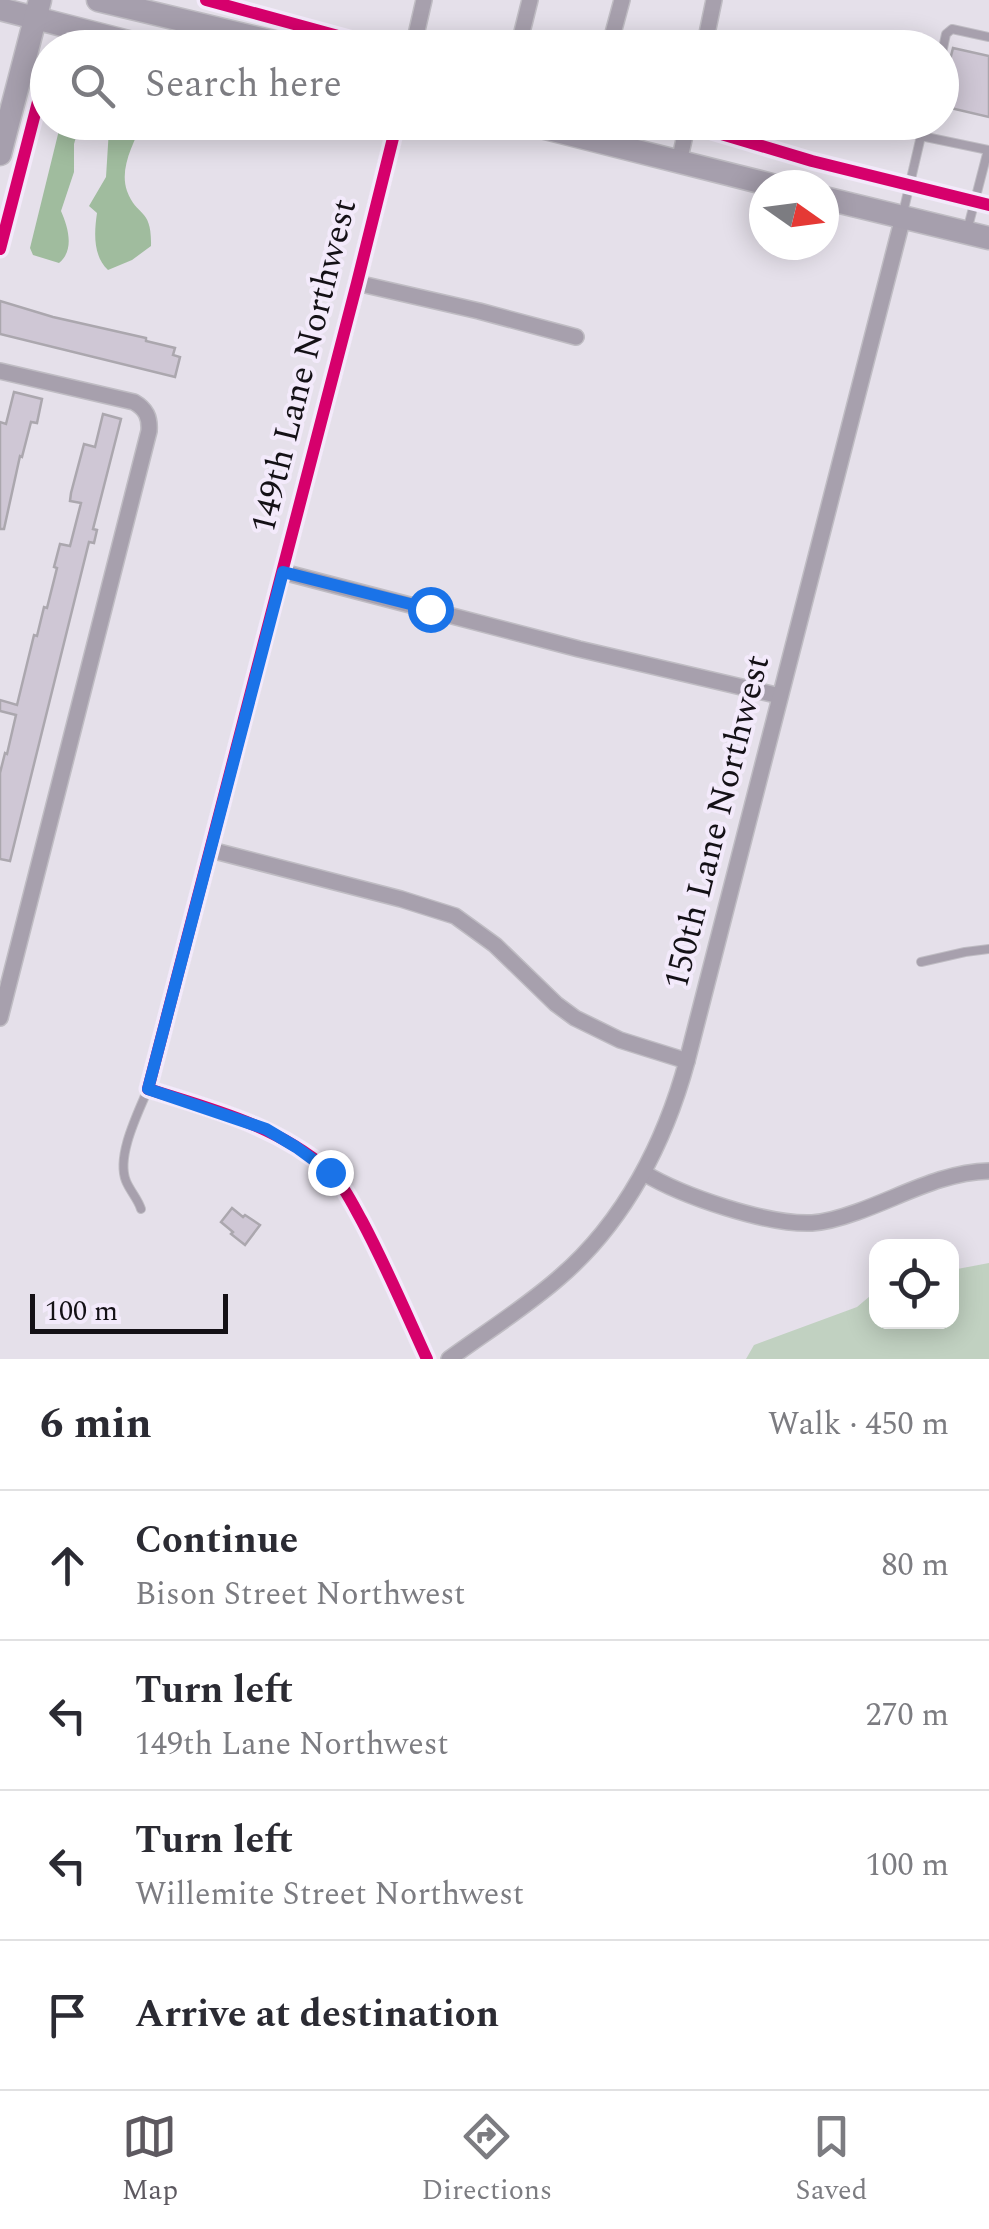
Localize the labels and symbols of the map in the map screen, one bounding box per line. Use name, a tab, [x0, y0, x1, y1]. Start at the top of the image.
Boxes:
north arrow	[749, 170, 839, 260]
street label: 149th Lane Northwest	[237, 193, 371, 539]
route start	[408, 587, 454, 633]
street label: 150th Lane Northwest	[650, 649, 784, 995]
route end	[308, 1150, 354, 1196]
scale bar	[30, 1289, 228, 1334]

